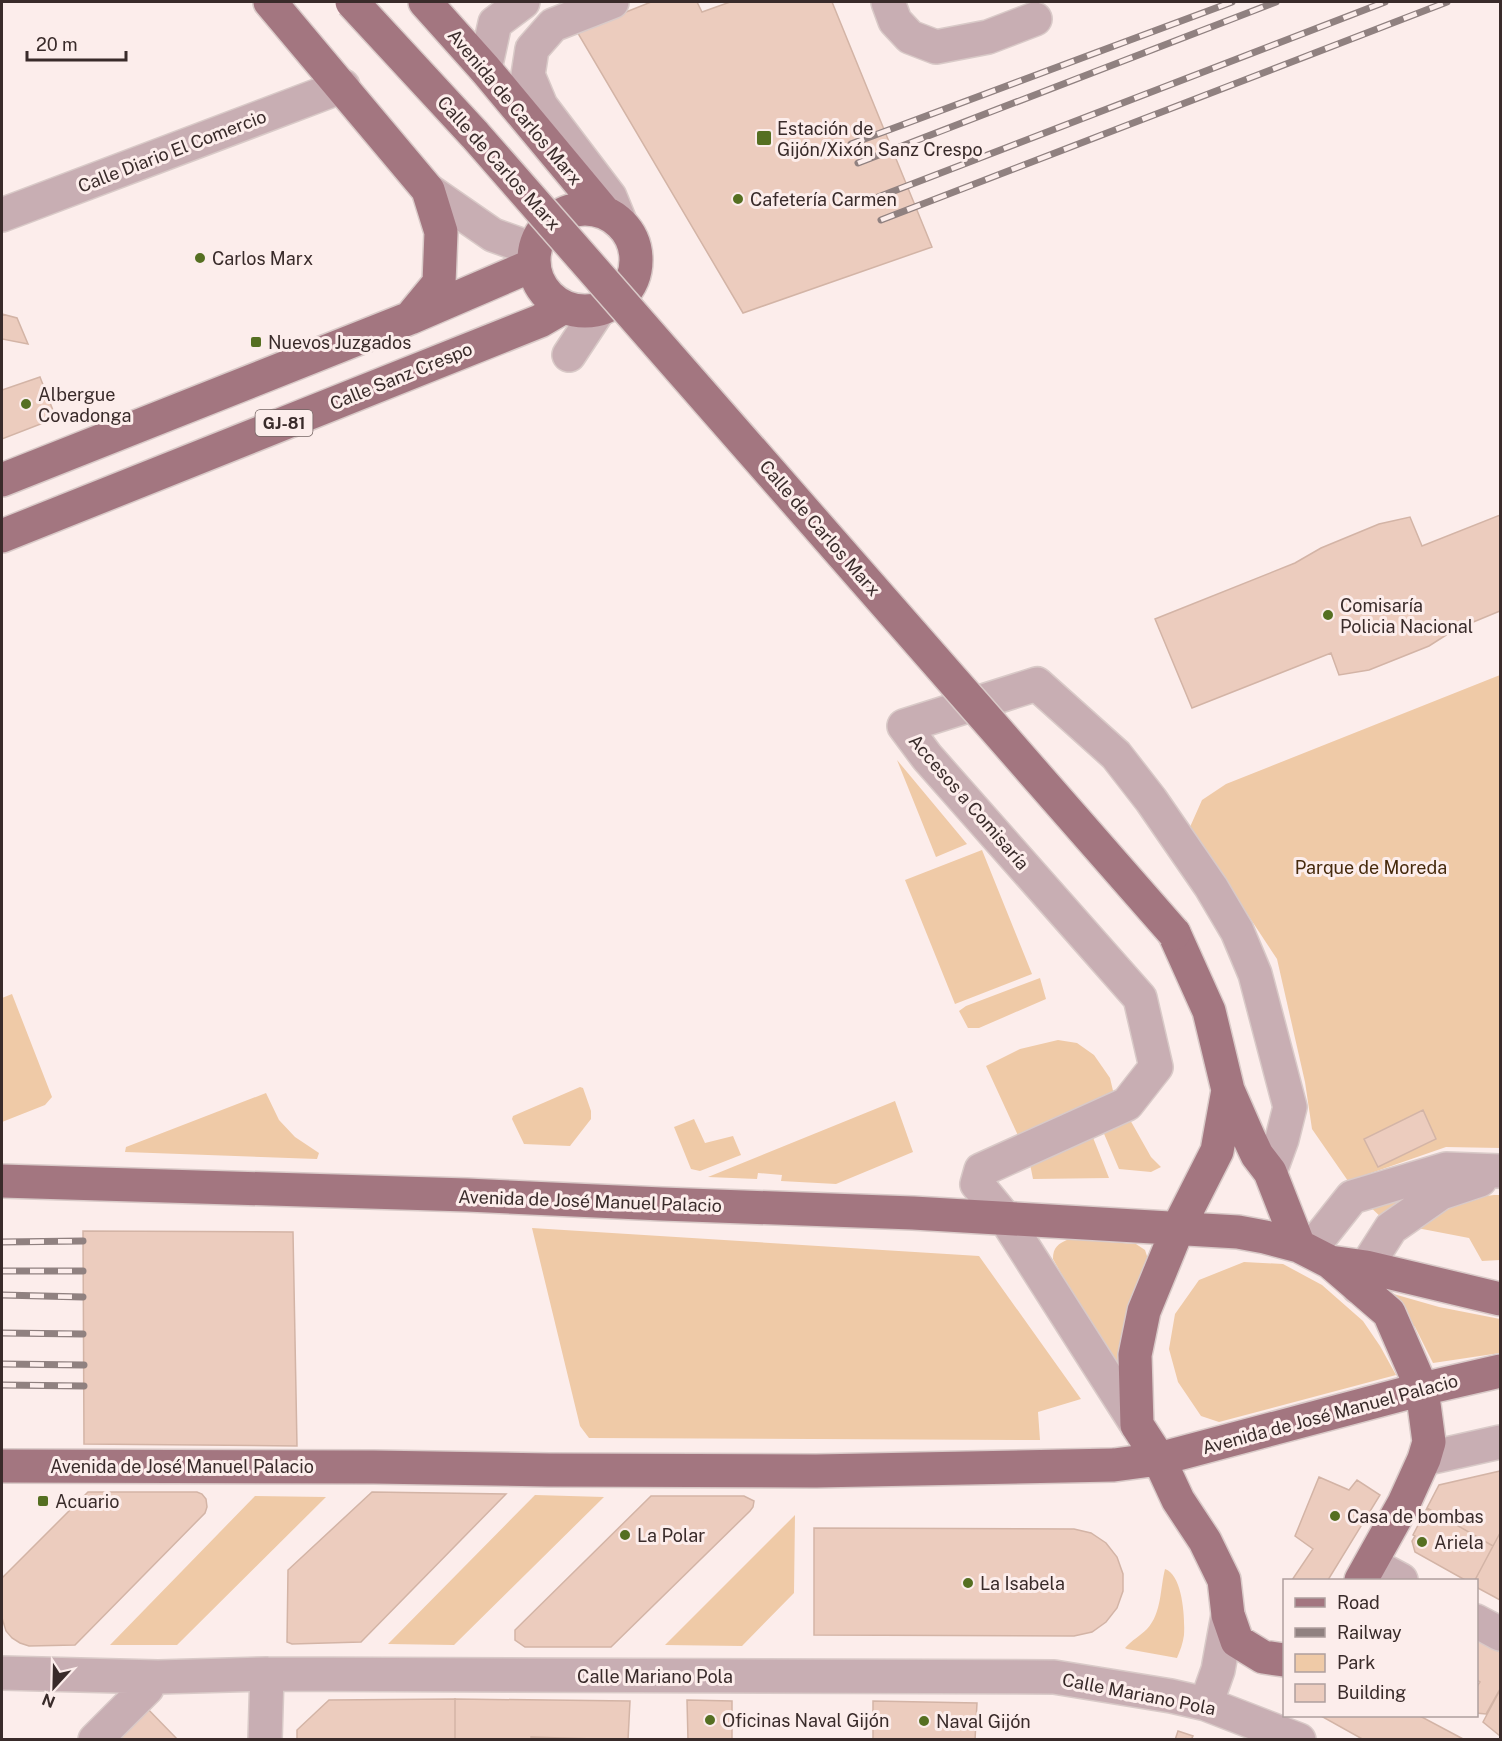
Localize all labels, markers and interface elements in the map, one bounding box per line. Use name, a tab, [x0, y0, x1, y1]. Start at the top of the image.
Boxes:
scale bar	[27, 24, 126, 62]
street label: Avenida de Carlos Marx	[444, 25, 586, 189]
text: 20 m	[36, 34, 78, 55]
street label: Calle de Carlos Marx	[433, 92, 565, 234]
street label: Calle Diario El Comercio	[75, 105, 269, 197]
place label: Estación de Gijón/Xixón Sanz Crespo	[777, 118, 983, 160]
marker: Estación de Gijón/Xixón Sanz Crespo	[755, 129, 773, 147]
place label: Cafetería Carmen	[750, 189, 897, 210]
marker: Cafetería Carmen	[731, 192, 745, 206]
place label: Carlos Marx	[212, 248, 313, 269]
marker: Carlos Marx	[193, 251, 207, 265]
place label: Nuevos Juzgados	[268, 332, 411, 353]
marker: Nuevos Juzgados	[249, 335, 263, 349]
street label: Calle Sanz Crespo	[327, 338, 475, 414]
place label: Albergue Covadonga	[38, 384, 131, 426]
marker: Albergue Covadonga	[19, 397, 33, 411]
road number: GJ-81	[256, 410, 312, 436]
street label: Calle de Carlos Marx	[755, 456, 885, 600]
place label: Comisaría Policia Nacional	[1340, 595, 1473, 637]
marker: Comisaría Policia Nacional	[1321, 608, 1335, 622]
street label: Accesos a Comisaría	[905, 730, 1033, 874]
park label: Parque de Moreda	[1295, 857, 1447, 878]
street label: Avenida de José Manuel Palacio	[458, 1186, 722, 1216]
street label: Avenida de José Manuel Palacio	[1200, 1370, 1460, 1458]
street label: Avenida de José Manuel Palacio	[50, 1456, 314, 1477]
place label: Acuario	[55, 1491, 119, 1512]
marker: Acuario	[36, 1494, 50, 1508]
place label: Casa de bombas	[1347, 1506, 1484, 1527]
marker: Casa de bombas	[1328, 1509, 1342, 1523]
place label: La Polar	[637, 1525, 705, 1546]
marker: La Polar	[618, 1528, 632, 1542]
place label: Ariela	[1434, 1532, 1484, 1553]
marker: Ariela	[1415, 1535, 1429, 1549]
place label: La Isabela	[980, 1573, 1065, 1594]
marker: La Isabela	[961, 1576, 975, 1590]
legend	[1283, 1579, 1478, 1717]
text: Road	[1337, 1592, 1380, 1613]
text: Railway	[1337, 1622, 1402, 1643]
text: Park	[1337, 1652, 1375, 1673]
north arrow	[24, 1657, 84, 1717]
street label: Calle Mariano Pola	[577, 1666, 733, 1687]
street label: Calle Mariano Pola	[1061, 1669, 1217, 1719]
text: Building	[1337, 1682, 1406, 1703]
text: N	[39, 1689, 58, 1712]
place label: Oficinas Naval Gijón	[722, 1710, 889, 1731]
place label: Naval Gijón	[936, 1711, 1031, 1732]
marker: Oficinas Naval Gijón	[703, 1713, 717, 1727]
marker: Naval Gijón	[917, 1714, 931, 1728]

